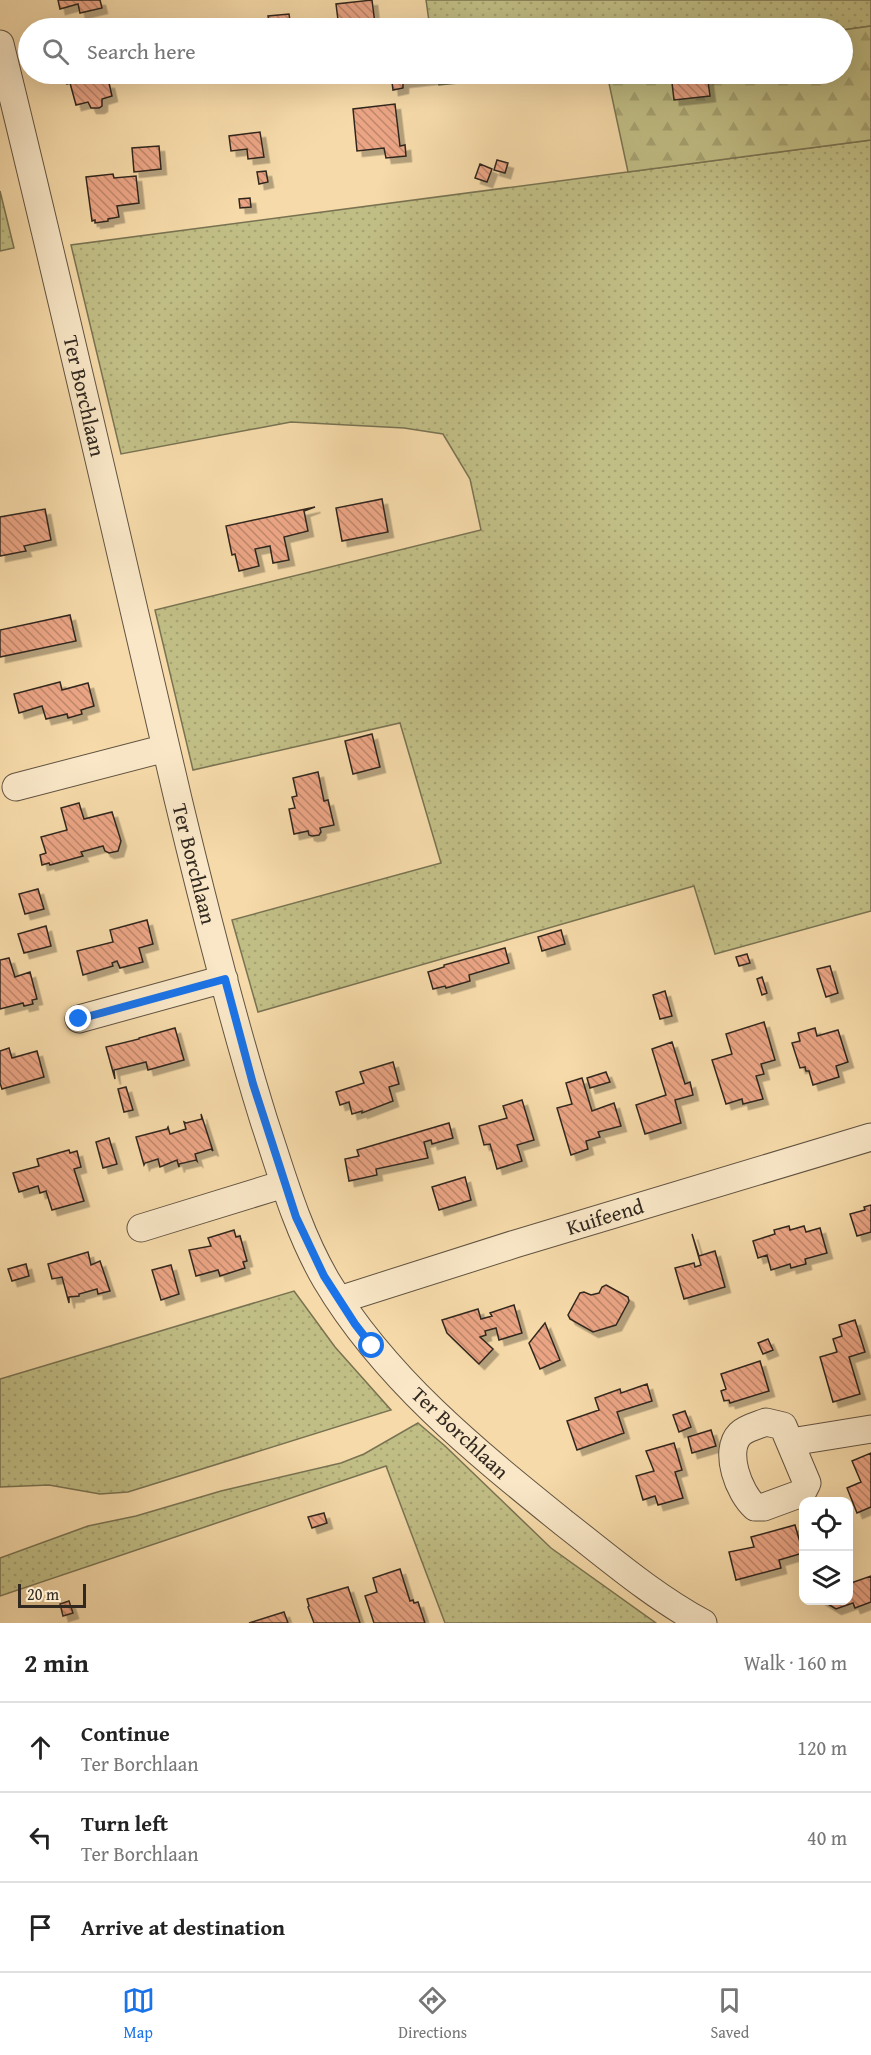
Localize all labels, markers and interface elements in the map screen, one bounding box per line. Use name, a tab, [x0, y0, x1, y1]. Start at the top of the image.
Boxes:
search box	[18, 18, 853, 84]
icon: search	[39, 35, 72, 68]
text: Search here	[87, 35, 196, 67]
street label: Ter Borchlaan	[56, 332, 114, 460]
street label: Ter Borchlaan	[165, 800, 224, 928]
route end	[65, 1005, 91, 1031]
street label: Kuifeend	[562, 1190, 648, 1243]
route start	[358, 1332, 384, 1358]
street label: Ter Borchlaan	[405, 1379, 516, 1486]
map controls	[799, 1497, 853, 1605]
button: locate	[799, 1497, 853, 1551]
button: layers	[799, 1551, 853, 1605]
scale bar	[18, 1581, 86, 1608]
text: 20 m	[27, 1582, 59, 1606]
text: 2 min	[24, 1643, 89, 1682]
text: Walk · 160 m	[744, 1648, 847, 1677]
text: Continue	[81, 1717, 170, 1749]
icon: ahead	[24, 1731, 57, 1764]
text: 120 m	[797, 1733, 847, 1762]
text: Ter Borchlaan	[81, 1749, 199, 1778]
text: Turn left	[81, 1807, 168, 1839]
icon: left	[24, 1821, 57, 1854]
text: 40 m	[807, 1823, 847, 1852]
text: Ter Borchlaan	[81, 1839, 199, 1868]
icon: arrive	[24, 1911, 57, 1944]
text: Arrive at destination	[81, 1911, 285, 1943]
tab: Map	[122, 1984, 155, 2044]
tab: Directions	[398, 1984, 467, 2044]
tab: Saved	[710, 1984, 749, 2044]

